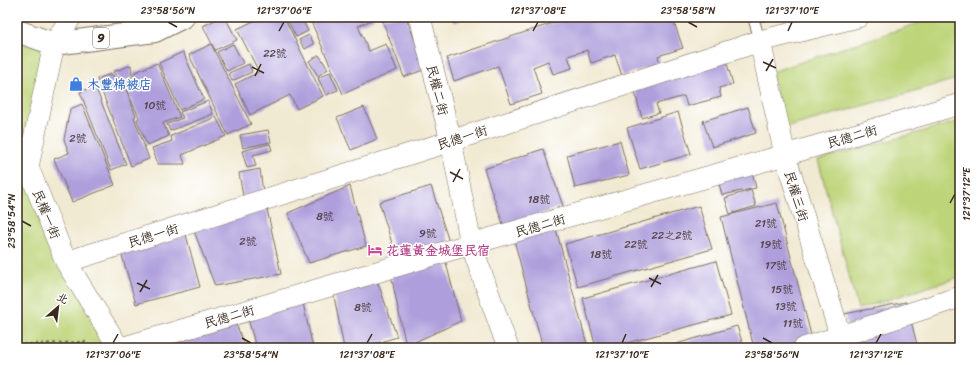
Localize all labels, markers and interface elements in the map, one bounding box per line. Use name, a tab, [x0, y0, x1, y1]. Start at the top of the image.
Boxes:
text: 23°58'56"N	[141, 2, 195, 20]
text: 121°37'06"E	[256, 2, 313, 20]
text: 121°37'08"E	[510, 2, 567, 20]
text: 23°58'58"N	[661, 2, 715, 20]
text: 121°37'10"E	[765, 2, 820, 20]
road number: 9	[93, 28, 109, 48]
house number: 22號	[263, 44, 287, 63]
street label: 民權二街	[420, 62, 455, 118]
place label: 木豐棉被店	[87, 73, 152, 96]
shop icon: 木豐棉被店	[68, 76, 84, 92]
house number: 10號	[144, 96, 166, 115]
street label: 民德二街	[824, 118, 880, 155]
street label: 民德一街	[434, 119, 490, 156]
house number: 2號	[69, 129, 87, 148]
text: 121°37'12"E	[958, 166, 976, 221]
street label: 民權三街	[778, 168, 815, 224]
street label: 民權一街	[26, 186, 67, 243]
house number: 18號	[528, 190, 550, 209]
text: 23°58'54"N	[3, 194, 21, 248]
house number: 8號	[316, 207, 334, 226]
street label: 民德二街	[512, 207, 568, 244]
house number: 21號	[755, 214, 777, 233]
street label: 民德一街	[125, 217, 181, 254]
house number: 9號	[419, 224, 437, 243]
house number: 22之2號	[651, 226, 693, 245]
house number: 2號	[239, 232, 257, 251]
house number: 22號	[624, 235, 648, 254]
house number: 19號	[760, 235, 782, 254]
place label: 花蓮黃金城堡民宿	[386, 239, 490, 262]
hotel icon: 花蓮黃金城堡民宿	[367, 242, 383, 258]
house number: 18號	[590, 245, 612, 264]
house number: 17號	[765, 256, 787, 275]
house number: 15號	[771, 280, 793, 299]
north arrow	[38, 287, 78, 327]
text: 北	[53, 288, 72, 310]
house number: 13號	[775, 297, 797, 316]
street label: 民德二街	[201, 298, 257, 335]
house number: 8號	[354, 298, 372, 317]
house number: 11號	[783, 314, 803, 333]
text: 121°37'06"E	[85, 346, 142, 364]
text: 23°58'54"N	[224, 346, 278, 364]
text: 121°37'08"E	[339, 346, 396, 364]
text: 121°37'10"E	[595, 346, 650, 364]
text: 23°58'56"N	[745, 346, 799, 364]
text: 121°37'12"E	[849, 346, 904, 364]

